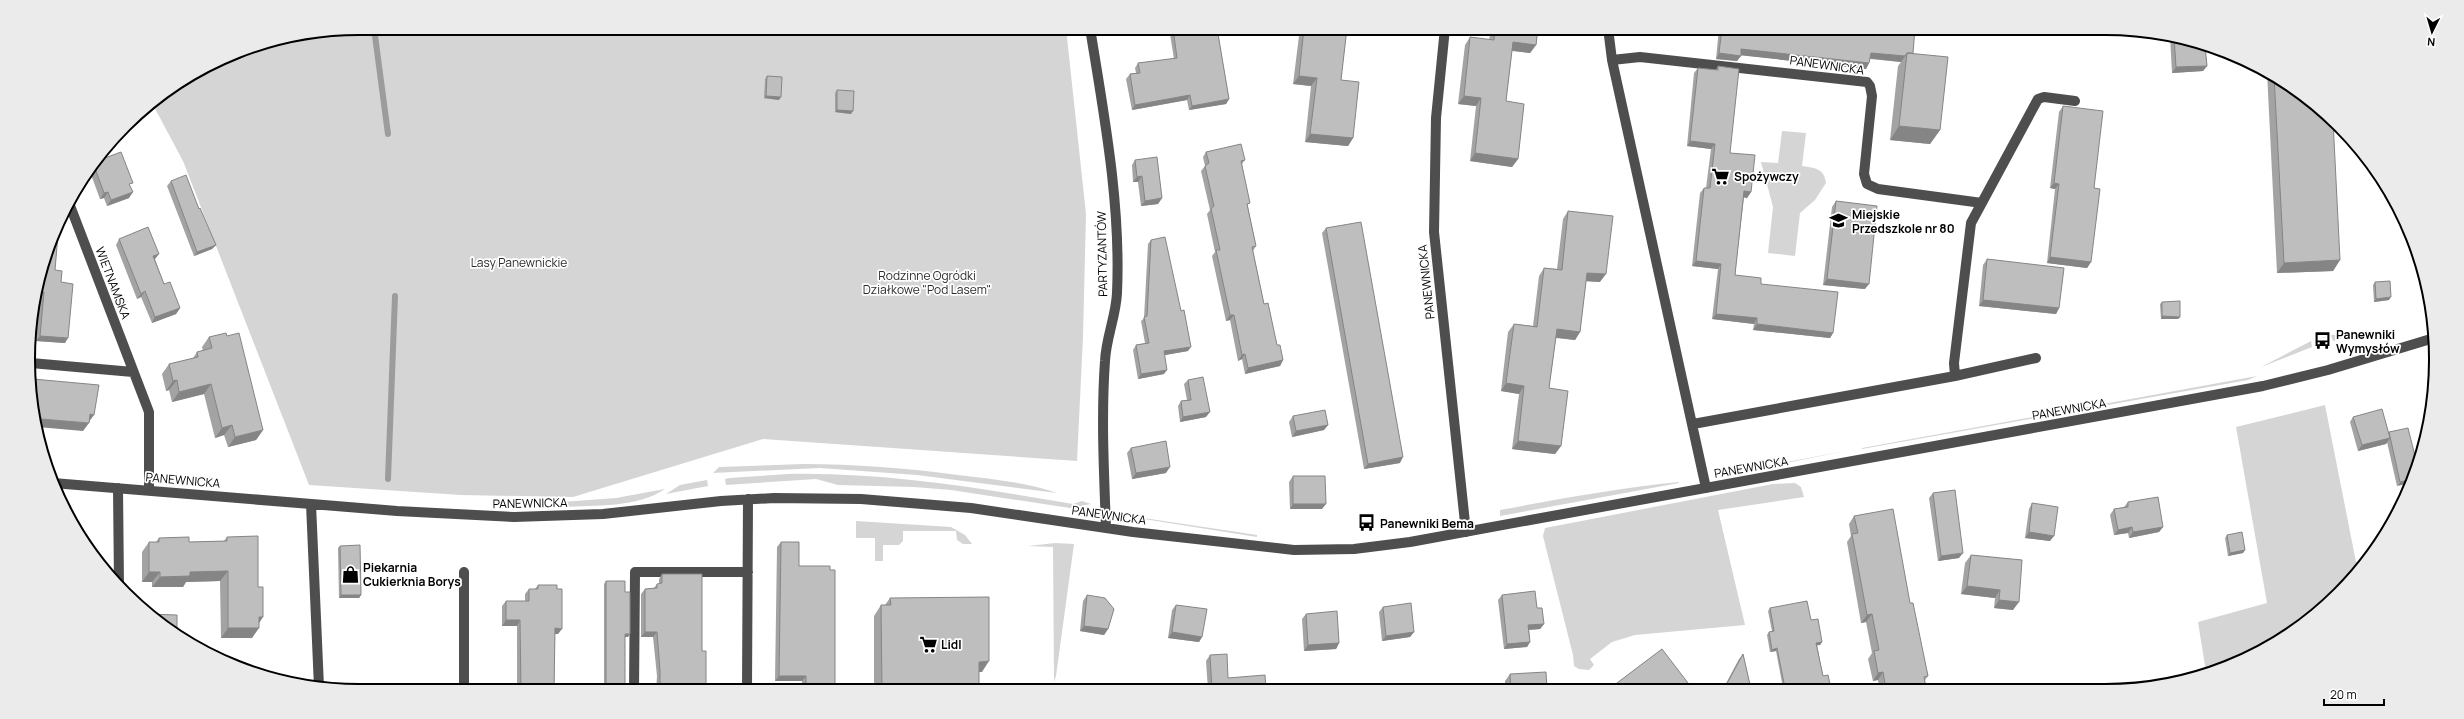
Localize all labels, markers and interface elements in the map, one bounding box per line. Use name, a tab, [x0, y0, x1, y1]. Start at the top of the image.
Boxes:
north arrow	[2412, 12, 2452, 52]
text: N	[2426, 35, 2436, 50]
street label: PANEWNICKA	[1789, 51, 1866, 79]
supermarket icon: Spożywczy	[1711, 166, 1731, 186]
place label: Spożywczy	[1734, 168, 1799, 185]
place label: Miejskie Przedszkole nr 80	[1852, 206, 1955, 237]
street label: PARTYZANTÓW	[1093, 210, 1111, 297]
school or university icon: Miejskie Przedszkole nr 80	[1829, 211, 1849, 231]
street label: PANEWNICKA	[1414, 243, 1438, 320]
street label: WIETNAMSKA	[91, 244, 135, 322]
park label: Lasy Panewnickie	[471, 254, 567, 271]
park label: Rodzinne Ogródki Działkowe "Pod Lasem"	[863, 267, 991, 298]
place label: Panewniki Wymysłów	[2336, 326, 2400, 357]
bus stop icon: Panewniki Wymysłów	[2313, 331, 2333, 351]
street label: PANEWNICKA	[2031, 394, 2108, 424]
street label: PANEWNICKA	[1713, 452, 1790, 482]
street label: PANEWNICKA	[145, 468, 221, 492]
street label: PANEWNICKA	[492, 494, 568, 512]
street label: PANEWNICKA	[1071, 501, 1148, 529]
bus stop icon: Panewniki Bema	[1357, 513, 1377, 533]
place label: Panewniki Bema	[1380, 515, 1474, 532]
place label: Piekarnia Cukierknia Borys	[363, 559, 461, 590]
shop icon: Piekarnia Cukierknia Borys	[340, 564, 360, 584]
supermarket icon: Lidl	[918, 634, 938, 654]
place label: Lidl	[941, 636, 962, 653]
scale bar	[2324, 681, 2384, 707]
text: 20 m	[2330, 686, 2357, 703]

